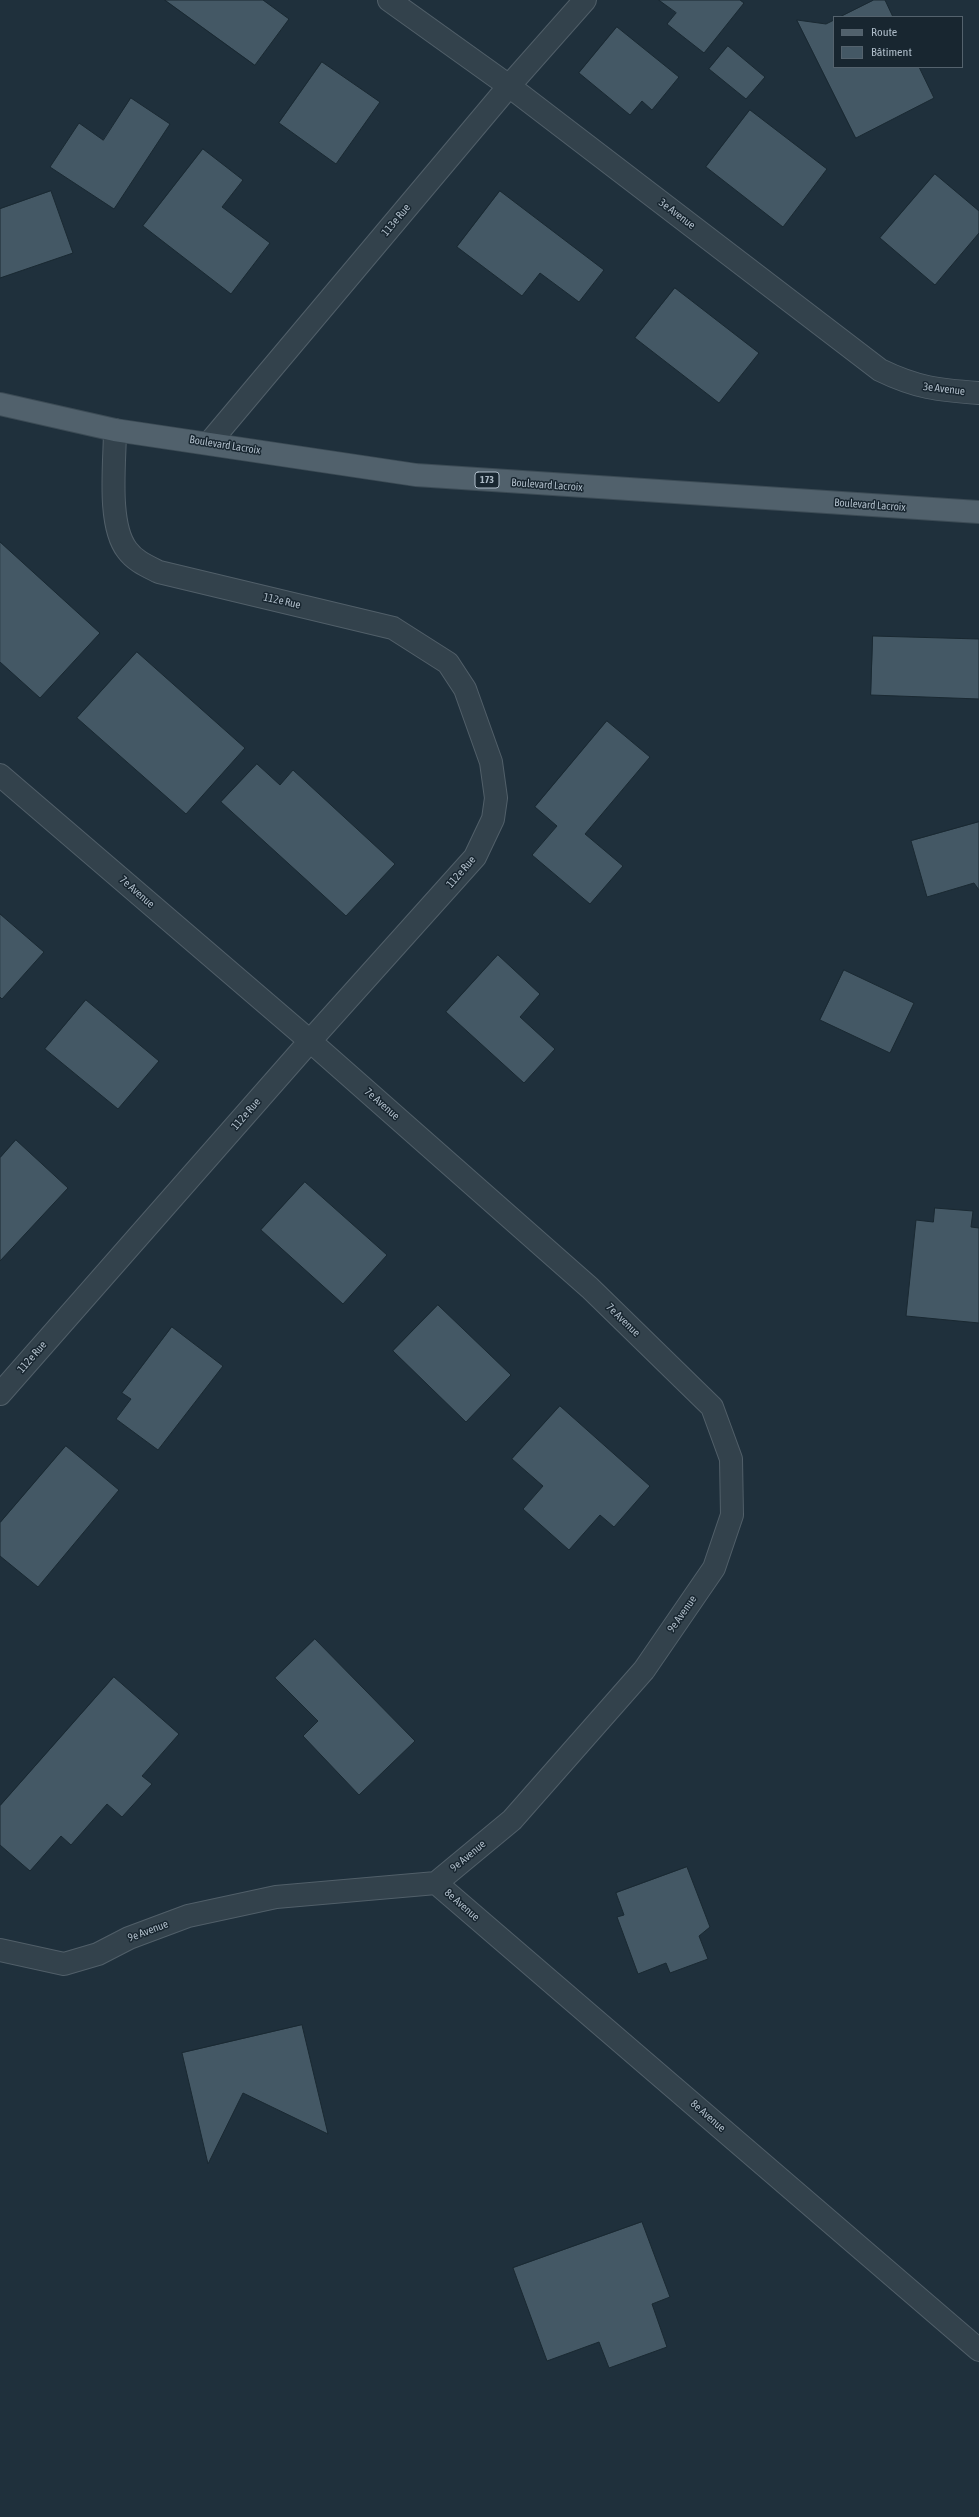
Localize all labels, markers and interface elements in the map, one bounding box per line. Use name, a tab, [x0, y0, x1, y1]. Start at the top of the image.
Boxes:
legend	[833, 16, 963, 68]
text: Route	[871, 25, 897, 39]
text: Bâtiment	[871, 45, 912, 59]
street label: 3e Avenue	[656, 196, 698, 232]
street label: 113e Rue	[379, 201, 413, 239]
street label: 3e Avenue	[922, 380, 966, 398]
street label: Boulevard Lacroix	[189, 433, 261, 457]
road number: 173	[475, 472, 499, 488]
street label: Boulevard Lacroix	[511, 476, 583, 494]
street label: Boulevard Lacroix	[834, 496, 906, 514]
street label: 112e Rue	[262, 590, 302, 612]
street label: 112e Rue	[444, 853, 478, 891]
street label: 7e Avenue	[117, 873, 157, 911]
street label: 7e Avenue	[362, 1085, 402, 1123]
street label: 112e Rue	[229, 1095, 263, 1133]
street label: 7e Avenue	[603, 1301, 643, 1339]
street label: 112e Rue	[15, 1338, 49, 1376]
street label: 9e Avenue	[665, 1593, 699, 1635]
street label: 9e Avenue	[448, 1837, 488, 1875]
street label: 8e Avenue	[442, 1886, 482, 1924]
street label: 9e Avenue	[126, 1917, 170, 1945]
street label: 8e Avenue	[688, 2097, 728, 2135]

